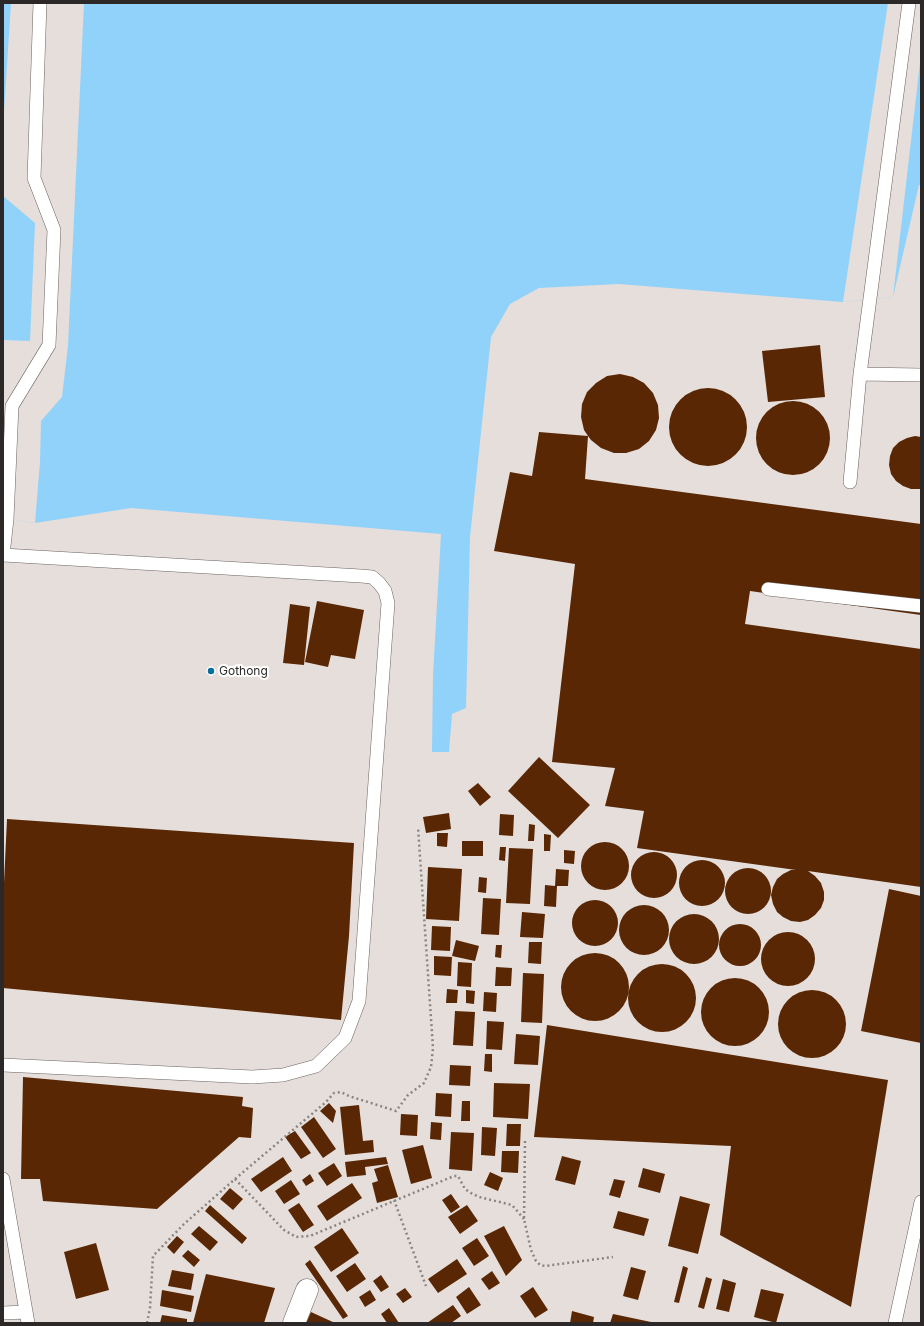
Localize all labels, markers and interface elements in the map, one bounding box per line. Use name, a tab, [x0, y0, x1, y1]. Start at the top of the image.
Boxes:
place label: Gothong	[219, 664, 268, 678]
marker: Gothong	[206, 666, 216, 676]

